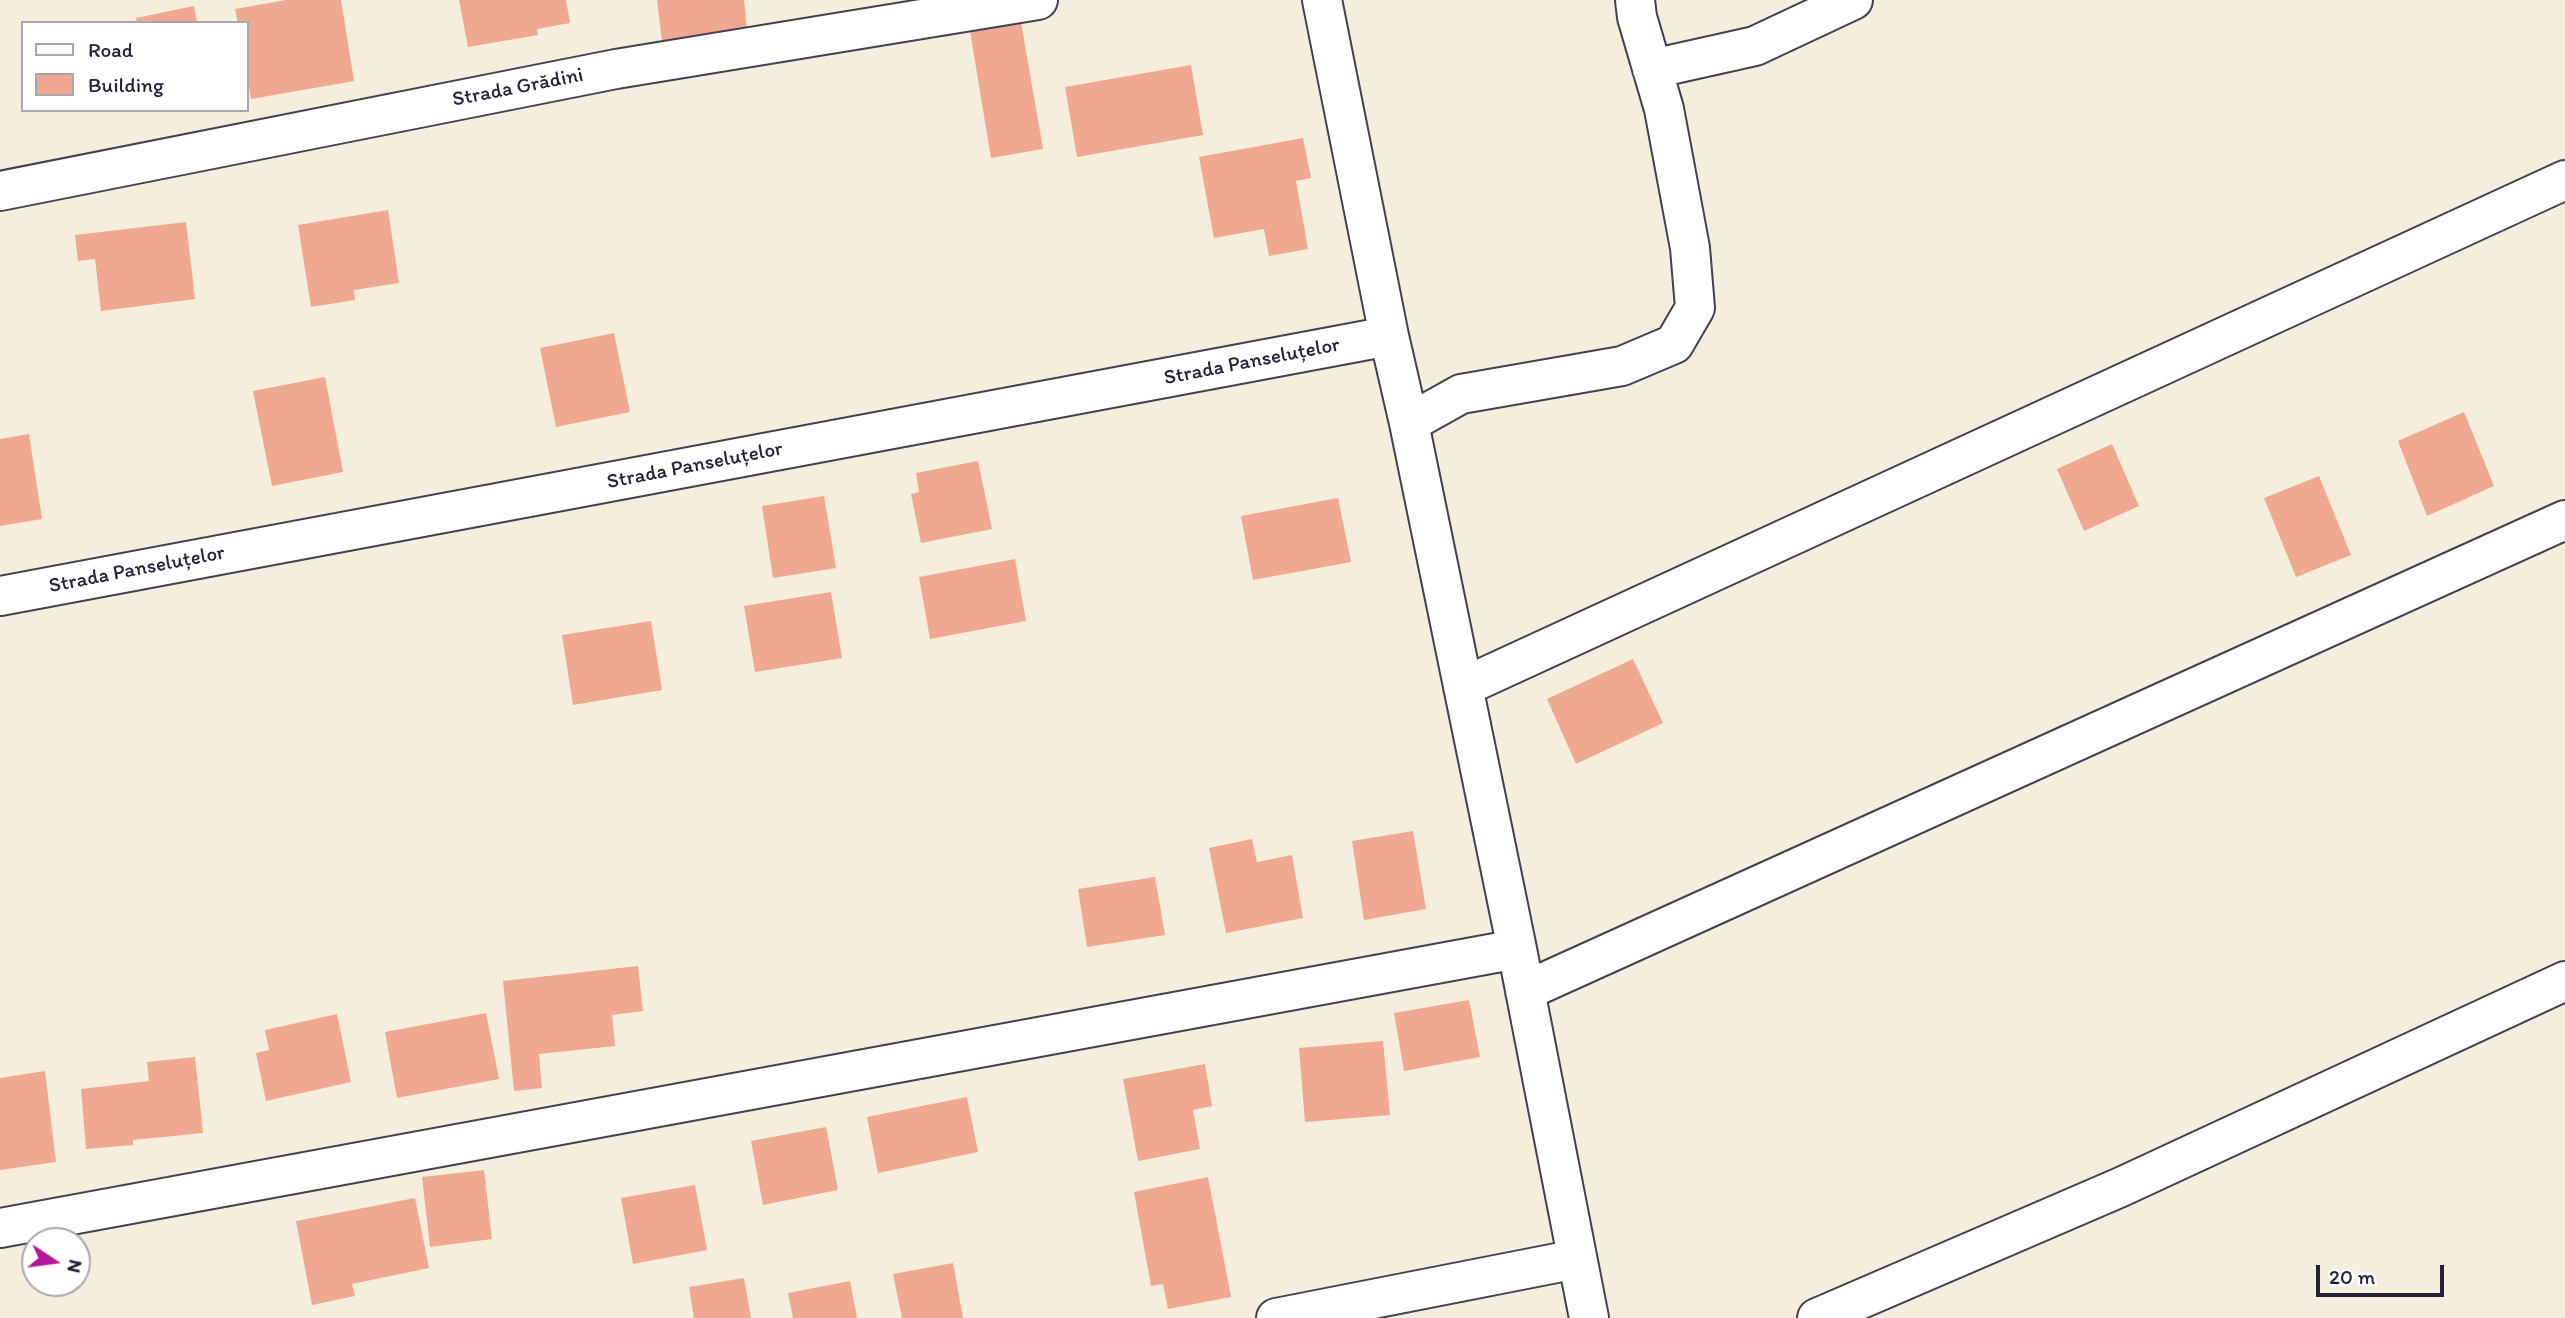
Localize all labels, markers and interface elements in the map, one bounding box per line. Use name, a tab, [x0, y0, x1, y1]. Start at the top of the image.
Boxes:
legend	[21, 21, 248, 112]
text: Road	[88, 37, 133, 62]
street label: Strada Grădini	[450, 63, 586, 113]
text: Building	[88, 72, 164, 97]
street label: Strada Panseluțelor	[1162, 333, 1342, 391]
street label: Strada Panseluțelor	[605, 437, 785, 495]
street label: Strada Panseluțelor	[47, 541, 227, 599]
north arrow	[21, 1227, 91, 1297]
scale bar	[2320, 1252, 2448, 1296]
text: N	[62, 1258, 88, 1275]
text: 20 m	[2329, 1264, 2375, 1289]

